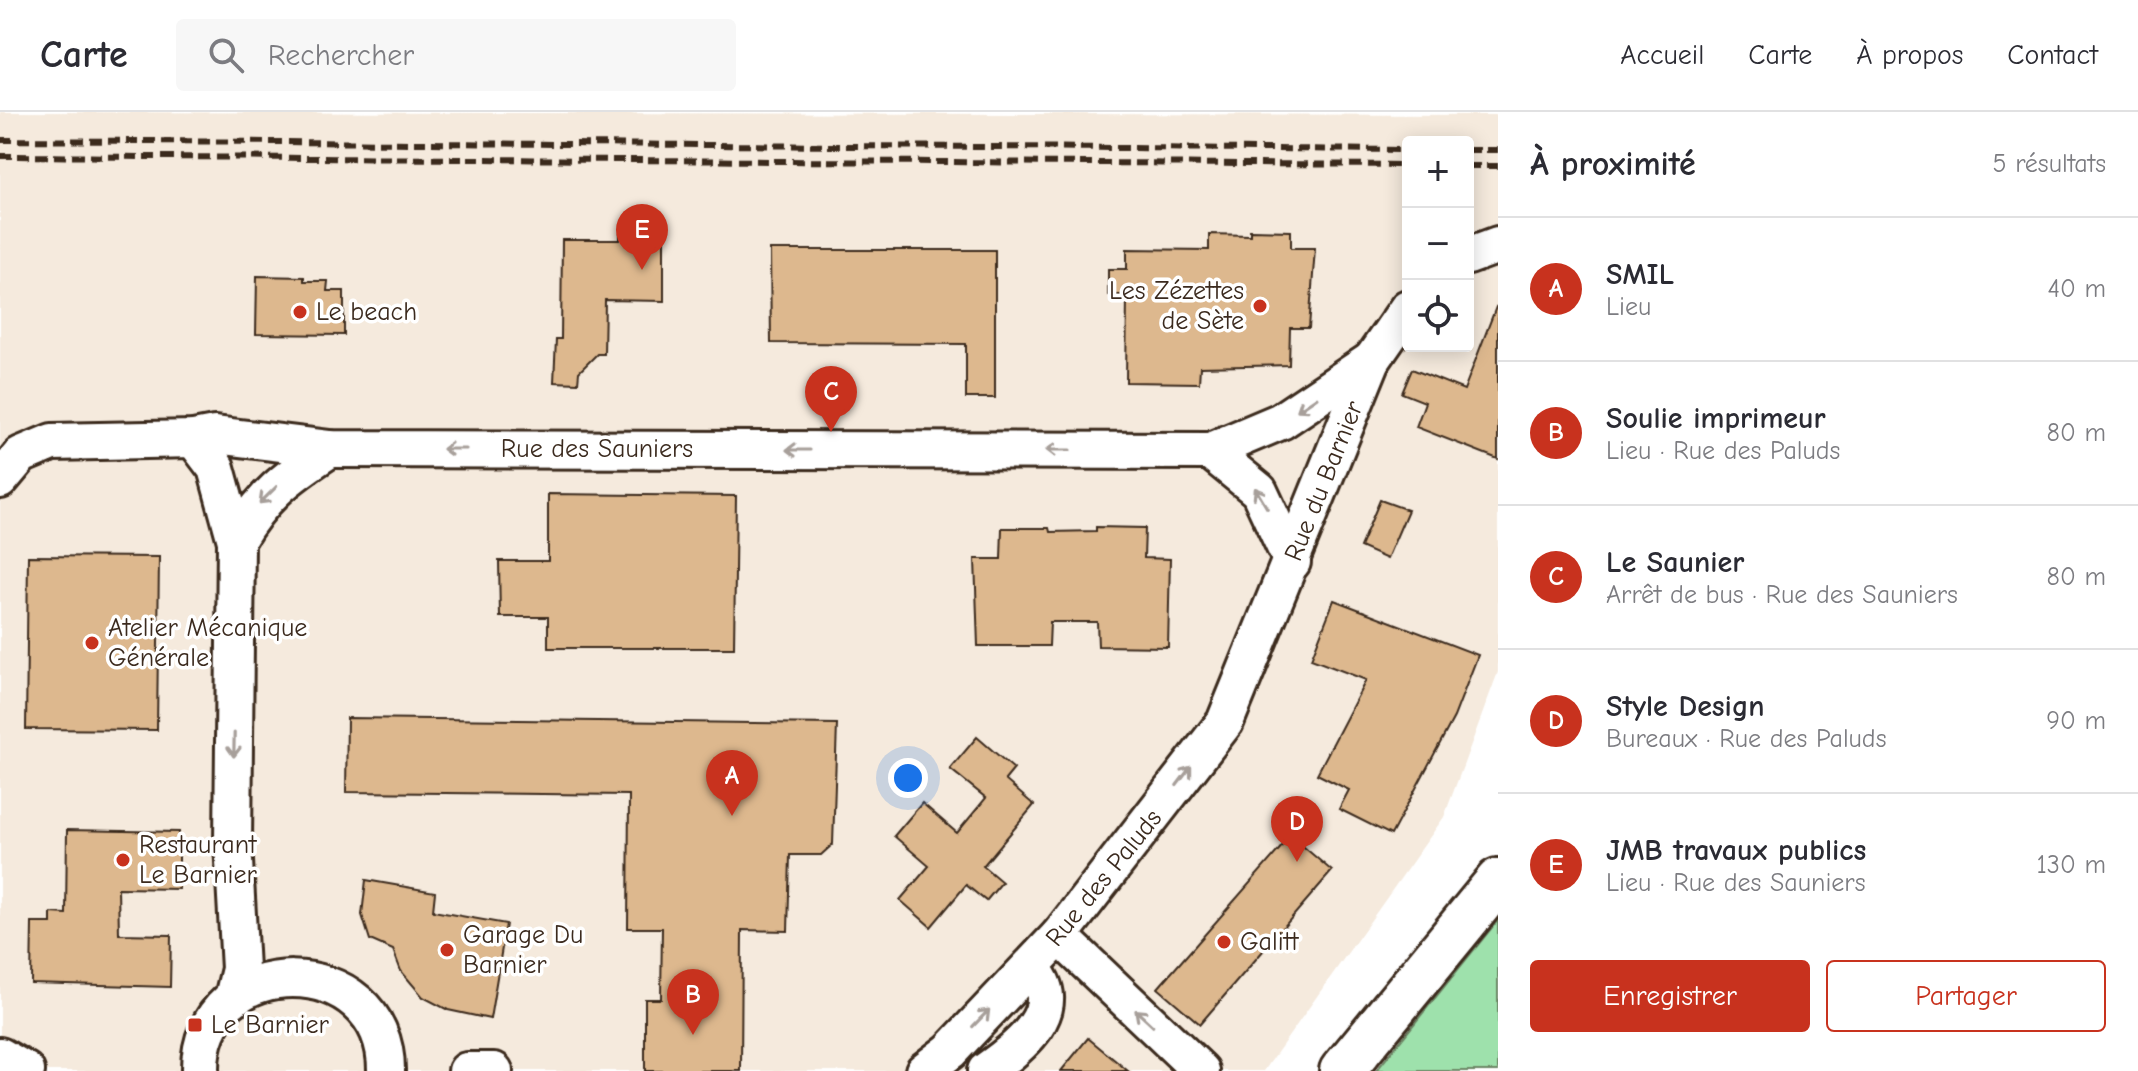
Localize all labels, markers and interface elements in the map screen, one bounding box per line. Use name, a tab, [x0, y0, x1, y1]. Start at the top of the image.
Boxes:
search box	[176, 19, 736, 91]
text: Carte	[40, 33, 128, 77]
icon: search	[204, 33, 248, 77]
text: Rechercher	[268, 38, 414, 73]
text: Accueil	[1620, 39, 1704, 71]
text: Carte	[1748, 39, 1812, 71]
text: À propos	[1856, 39, 1963, 71]
text: Contact	[2007, 39, 2098, 71]
map controls	[1402, 136, 1474, 352]
button: +	[1402, 136, 1474, 208]
text: À proximité	[1530, 144, 1696, 184]
text: 5 résultats	[1993, 149, 2106, 179]
pin: E	[616, 204, 668, 270]
button: −	[1402, 208, 1474, 280]
text: SMIL	[1606, 257, 1674, 292]
text: A	[1549, 274, 1563, 304]
text: 40 m	[2047, 274, 2106, 304]
place label: Les Zézettes de Sète	[1109, 276, 1244, 336]
button: locate	[1402, 280, 1474, 352]
text: Lieu	[1606, 292, 1651, 322]
place label: Le beach	[316, 297, 417, 327]
marker: Les Zézettes de Sète	[1251, 297, 1269, 315]
marker: Le beach	[291, 303, 309, 321]
pin: C	[805, 366, 857, 432]
one-way arrow	[1296, 395, 1318, 412]
street label: Rue du Barnier	[1278, 396, 1370, 565]
text: Soulie imprimeur	[1606, 401, 1826, 436]
text: B	[1548, 418, 1564, 448]
text: 80 m	[2047, 418, 2106, 448]
street label: Rue des Sauniers	[501, 434, 693, 464]
text: Lieu · Rue des Paluds	[1606, 436, 1840, 466]
one-way arrow	[441, 441, 468, 457]
one-way arrow	[785, 442, 812, 458]
one-way arrow	[1045, 442, 1072, 458]
one-way arrow	[259, 485, 278, 504]
one-way arrow	[1253, 487, 1269, 510]
text: Le Saunier	[1606, 545, 1744, 580]
text: C	[1548, 562, 1564, 592]
text: 80 m	[2047, 562, 2106, 592]
text: Arrêt de bus · Rue des Sauniers	[1606, 580, 1958, 610]
place label: Atelier Mécanique Générale	[108, 613, 307, 673]
marker: Atelier Mécanique Générale	[83, 634, 101, 652]
text: Style Design	[1606, 689, 1765, 724]
text: D	[1548, 706, 1564, 736]
text: 90 m	[2046, 706, 2106, 736]
text: Bureaux · Rue des Paluds	[1606, 724, 1886, 754]
one-way arrow	[226, 731, 242, 758]
pin: A	[706, 750, 758, 816]
your location	[888, 758, 928, 798]
one-way arrow	[1175, 766, 1192, 787]
pin: D	[1271, 796, 1323, 862]
street label: Rue des Paluds	[1040, 804, 1168, 952]
place label: Restaurant Le Barnier	[139, 830, 258, 890]
text: JMB travaux publics	[1606, 833, 1866, 868]
text: E	[1548, 850, 1564, 880]
text: 130 m	[2037, 850, 2106, 880]
marker: Restaurant Le Barnier	[114, 851, 132, 869]
text: Lieu · Rue des Sauniers	[1606, 868, 1865, 898]
place label: Garage Du Barnier	[463, 920, 583, 980]
place label: Galitt	[1240, 927, 1300, 957]
marker: Galitt	[1215, 933, 1233, 951]
marker: Garage Du Barnier	[438, 941, 456, 959]
button: Enregistrer	[1530, 960, 1810, 1032]
button: Partager	[1826, 960, 2106, 1032]
pin: B	[667, 969, 719, 1035]
one-way arrow	[972, 1008, 991, 1028]
one-way arrow	[1135, 1009, 1155, 1027]
place label: Le Barnier	[211, 1010, 329, 1040]
marker: Le Barnier	[186, 1016, 204, 1034]

